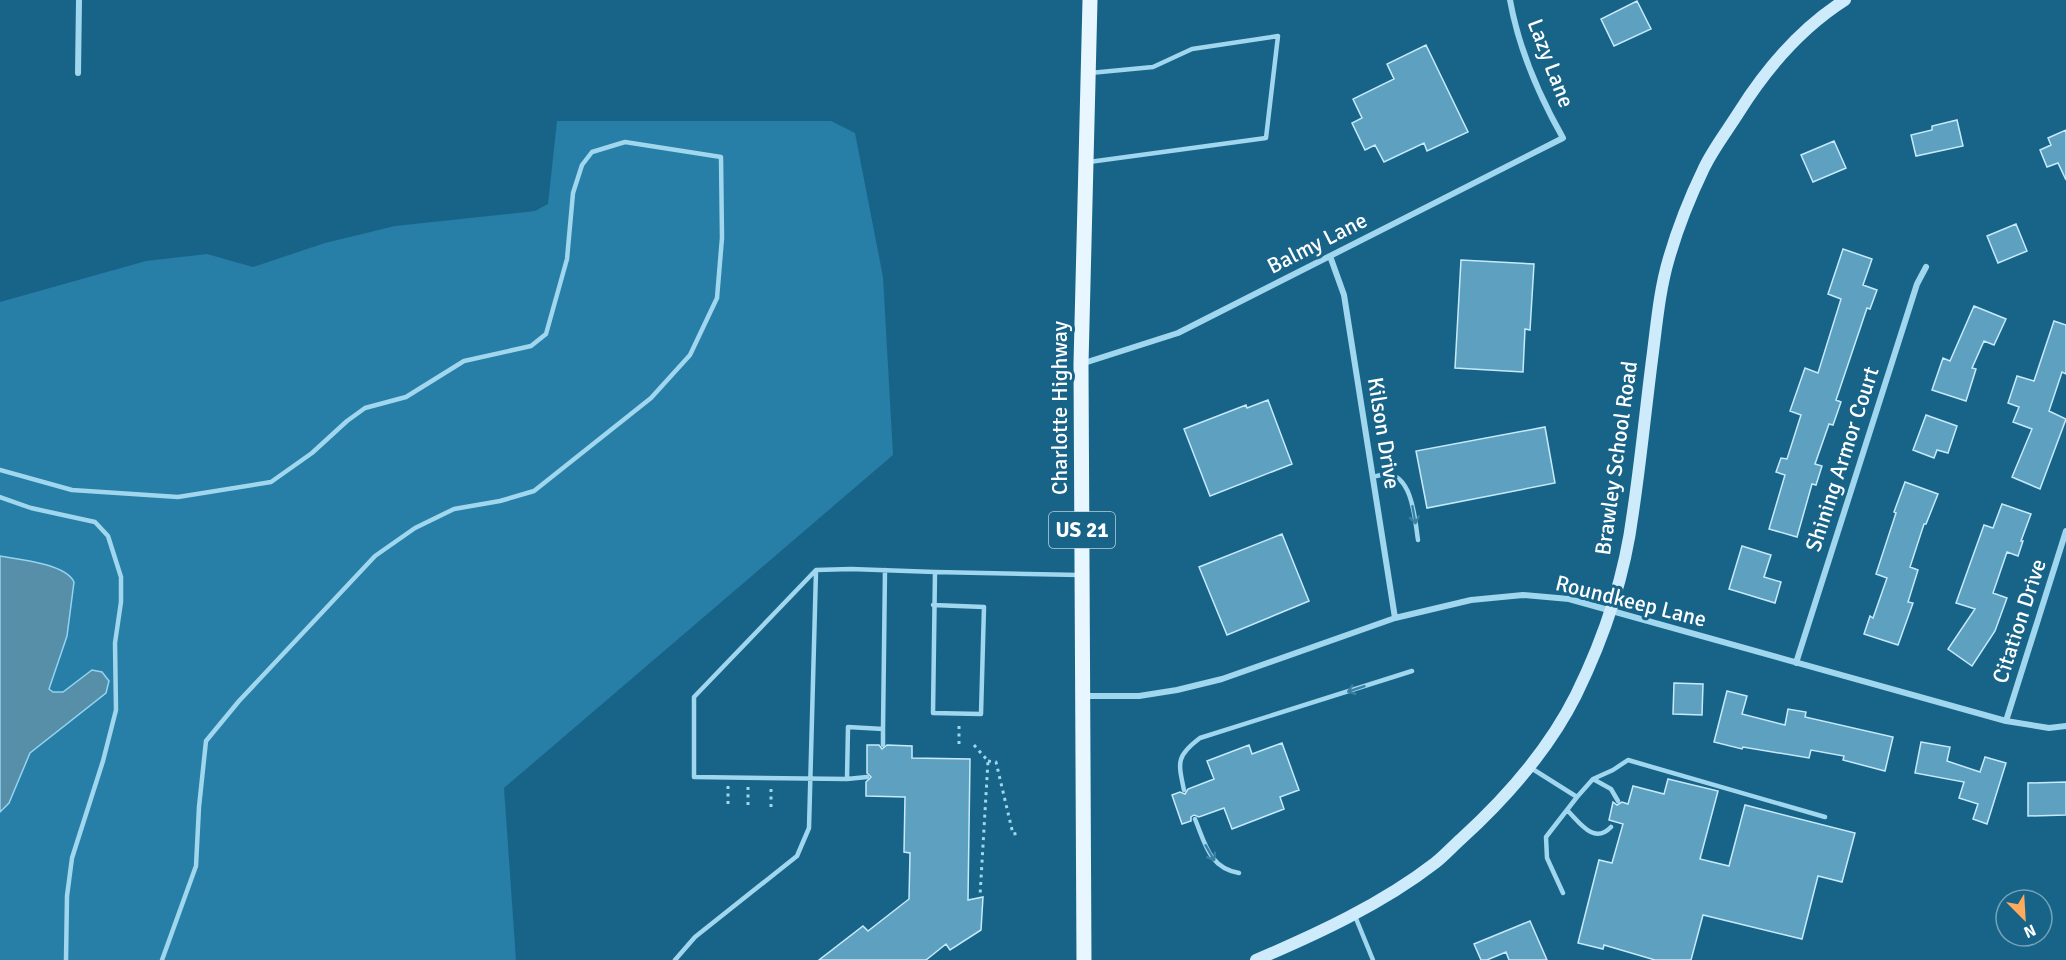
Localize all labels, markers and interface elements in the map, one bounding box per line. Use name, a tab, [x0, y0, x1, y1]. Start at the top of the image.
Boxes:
street label: Lazy Lane	[1522, 15, 1580, 111]
street label: Balmy Lane	[1262, 206, 1372, 280]
street label: Charlotte Highway	[1046, 320, 1073, 495]
street label: Brawley School Road	[1589, 359, 1643, 557]
street label: Shining Armor Court	[1799, 363, 1885, 555]
street label: Kilson Drive	[1362, 375, 1406, 491]
one-way arrow	[1408, 505, 1419, 524]
road number: US 21	[1049, 512, 1115, 548]
street label: Citation Drive	[1986, 555, 2052, 687]
street label: Roundkeep Lane	[1553, 569, 1709, 633]
one-way arrow	[1347, 684, 1366, 695]
one-way arrow	[1205, 844, 1217, 861]
north arrow	[1994, 888, 2054, 948]
text: N	[2021, 919, 2039, 942]

